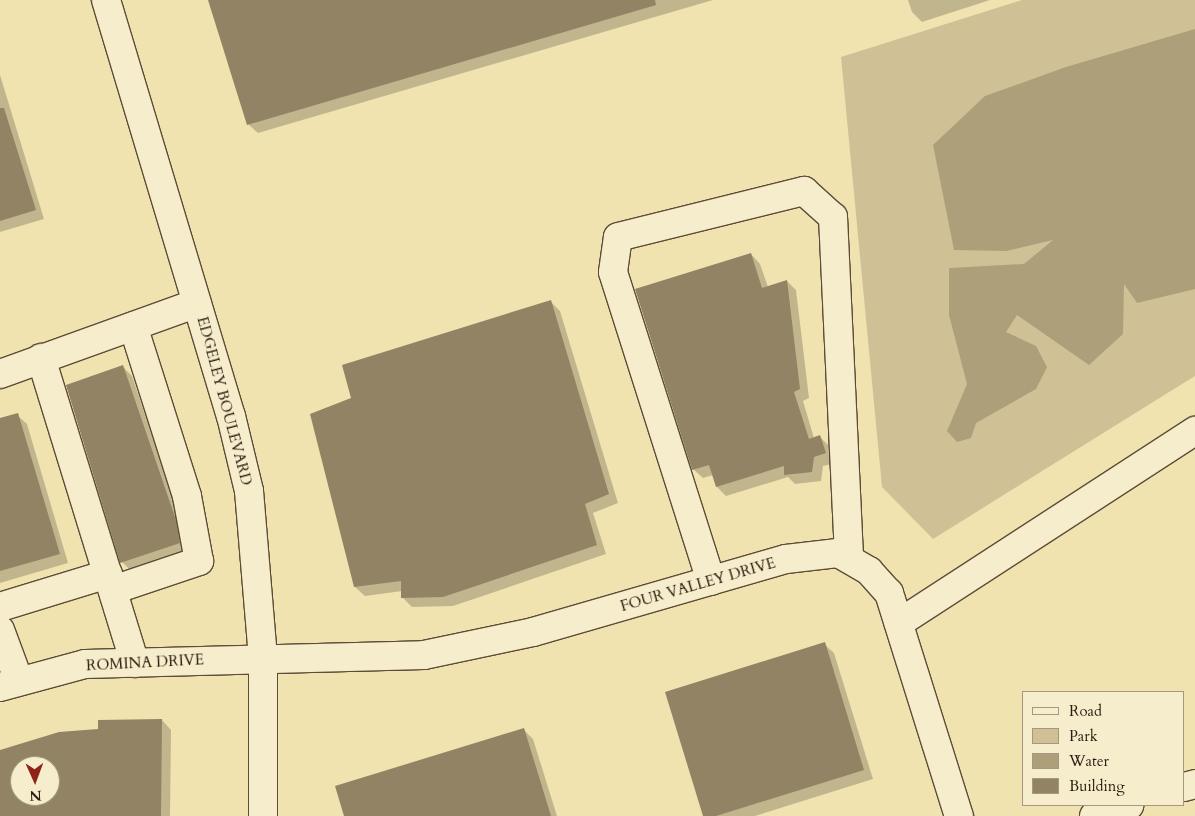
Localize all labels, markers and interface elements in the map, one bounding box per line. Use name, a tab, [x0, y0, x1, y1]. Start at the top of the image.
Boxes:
street label: EDGELEY BOULEVARD	[193, 315, 255, 487]
street label: FOUR VALLEY DRIVE	[618, 554, 778, 616]
street label: ROMINA DRIVE	[86, 651, 204, 675]
legend	[1022, 691, 1185, 806]
text: Road	[1069, 701, 1102, 721]
text: Park	[1069, 726, 1098, 746]
text: Water	[1069, 751, 1109, 771]
north arrow	[10, 756, 60, 806]
text: Building	[1069, 776, 1125, 796]
text: N	[29, 786, 42, 805]

